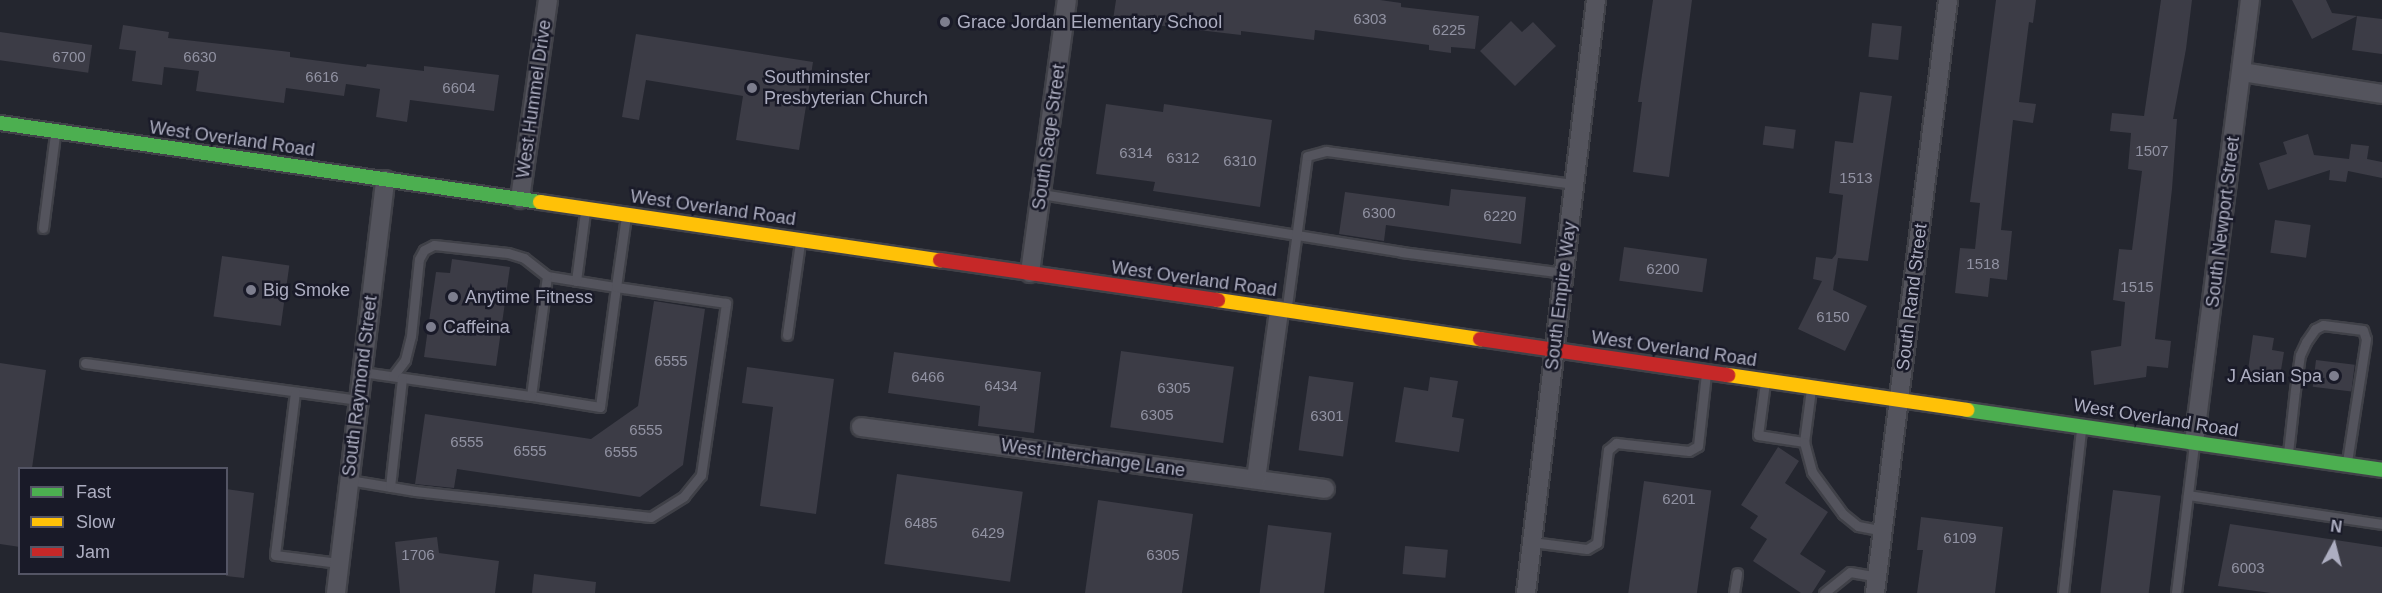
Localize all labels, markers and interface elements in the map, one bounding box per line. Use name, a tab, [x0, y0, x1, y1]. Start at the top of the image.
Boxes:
house number: 6303	[1353, 10, 1387, 28]
place label: Grace Jordan Elementary School	[957, 11, 1222, 33]
marker: Grace Jordan Elementary School	[938, 15, 952, 29]
street label: West Hummel Drive	[512, 18, 556, 180]
house number: 6225	[1432, 21, 1466, 39]
house number: 6700	[52, 48, 86, 66]
house number: 6630	[183, 48, 217, 66]
street label: South Sage Street	[1028, 63, 1070, 211]
place label: Southminster Presbyterian Church	[764, 67, 928, 110]
house number: 6616	[305, 68, 339, 86]
house number: 6604	[442, 79, 476, 97]
marker: Southminster Presbyterian Church	[745, 81, 759, 95]
street label: West Overland Road	[148, 117, 316, 161]
street label: South Newport Street	[2202, 135, 2244, 309]
house number: 1507	[2135, 142, 2169, 160]
house number: 6314	[1119, 144, 1153, 162]
house number: 6312	[1166, 149, 1200, 167]
house number: 6310	[1223, 152, 1257, 170]
house number: 1513	[1839, 169, 1873, 187]
street label: West Overland Road	[629, 186, 797, 230]
house number: 6300	[1362, 204, 1396, 222]
house number: 6220	[1483, 207, 1517, 225]
street label: South Empire Way	[1541, 221, 1581, 371]
street label: South Rand Street	[1892, 222, 1932, 372]
house number: 1518	[1966, 255, 2000, 273]
street label: West Overland Road	[1110, 257, 1278, 301]
house number: 6200	[1646, 260, 1680, 278]
house number: 1515	[2120, 278, 2154, 296]
place label: Big Smoke	[263, 279, 350, 301]
marker: Big Smoke	[244, 283, 258, 297]
place label: Anytime Fitness	[465, 286, 593, 308]
marker: Anytime Fitness	[446, 290, 460, 304]
street label: South Raymond Street	[338, 294, 382, 478]
house number: 6150	[1816, 308, 1850, 326]
place label: Caffeina	[443, 316, 510, 338]
marker: Caffeina	[424, 320, 438, 334]
street label: West Overland Road	[1590, 327, 1758, 371]
house number: 6555	[654, 352, 688, 370]
place label: J Asian Spa	[2226, 365, 2322, 387]
house number: 6466	[911, 368, 945, 386]
marker: J Asian Spa	[2327, 369, 2341, 383]
house number: 6434	[984, 377, 1018, 395]
house number: 6305	[1157, 379, 1191, 397]
street label: West Overland Road	[2072, 394, 2240, 442]
house number: 6305	[1140, 406, 1174, 424]
house number: 6301	[1310, 407, 1344, 425]
house number: 6555	[629, 421, 663, 439]
house number: 6555	[450, 433, 484, 451]
street label: West Interchange Lane	[1000, 434, 1186, 482]
house number: 6555	[513, 442, 547, 460]
house number: 6555	[604, 443, 638, 461]
legend	[18, 467, 228, 575]
text: Fast	[76, 482, 111, 502]
house number: 6201	[1662, 490, 1696, 508]
text: Slow	[76, 512, 115, 532]
house number: 6485	[904, 514, 938, 532]
north arrow	[2304, 515, 2364, 575]
text: N	[2329, 517, 2343, 536]
house number: 6429	[971, 524, 1005, 542]
house number: 6109	[1943, 529, 1977, 547]
text: Jam	[76, 542, 110, 562]
house number: 1706	[401, 546, 435, 564]
house number: 6305	[1146, 546, 1180, 564]
house number: 6003	[2231, 559, 2265, 577]

